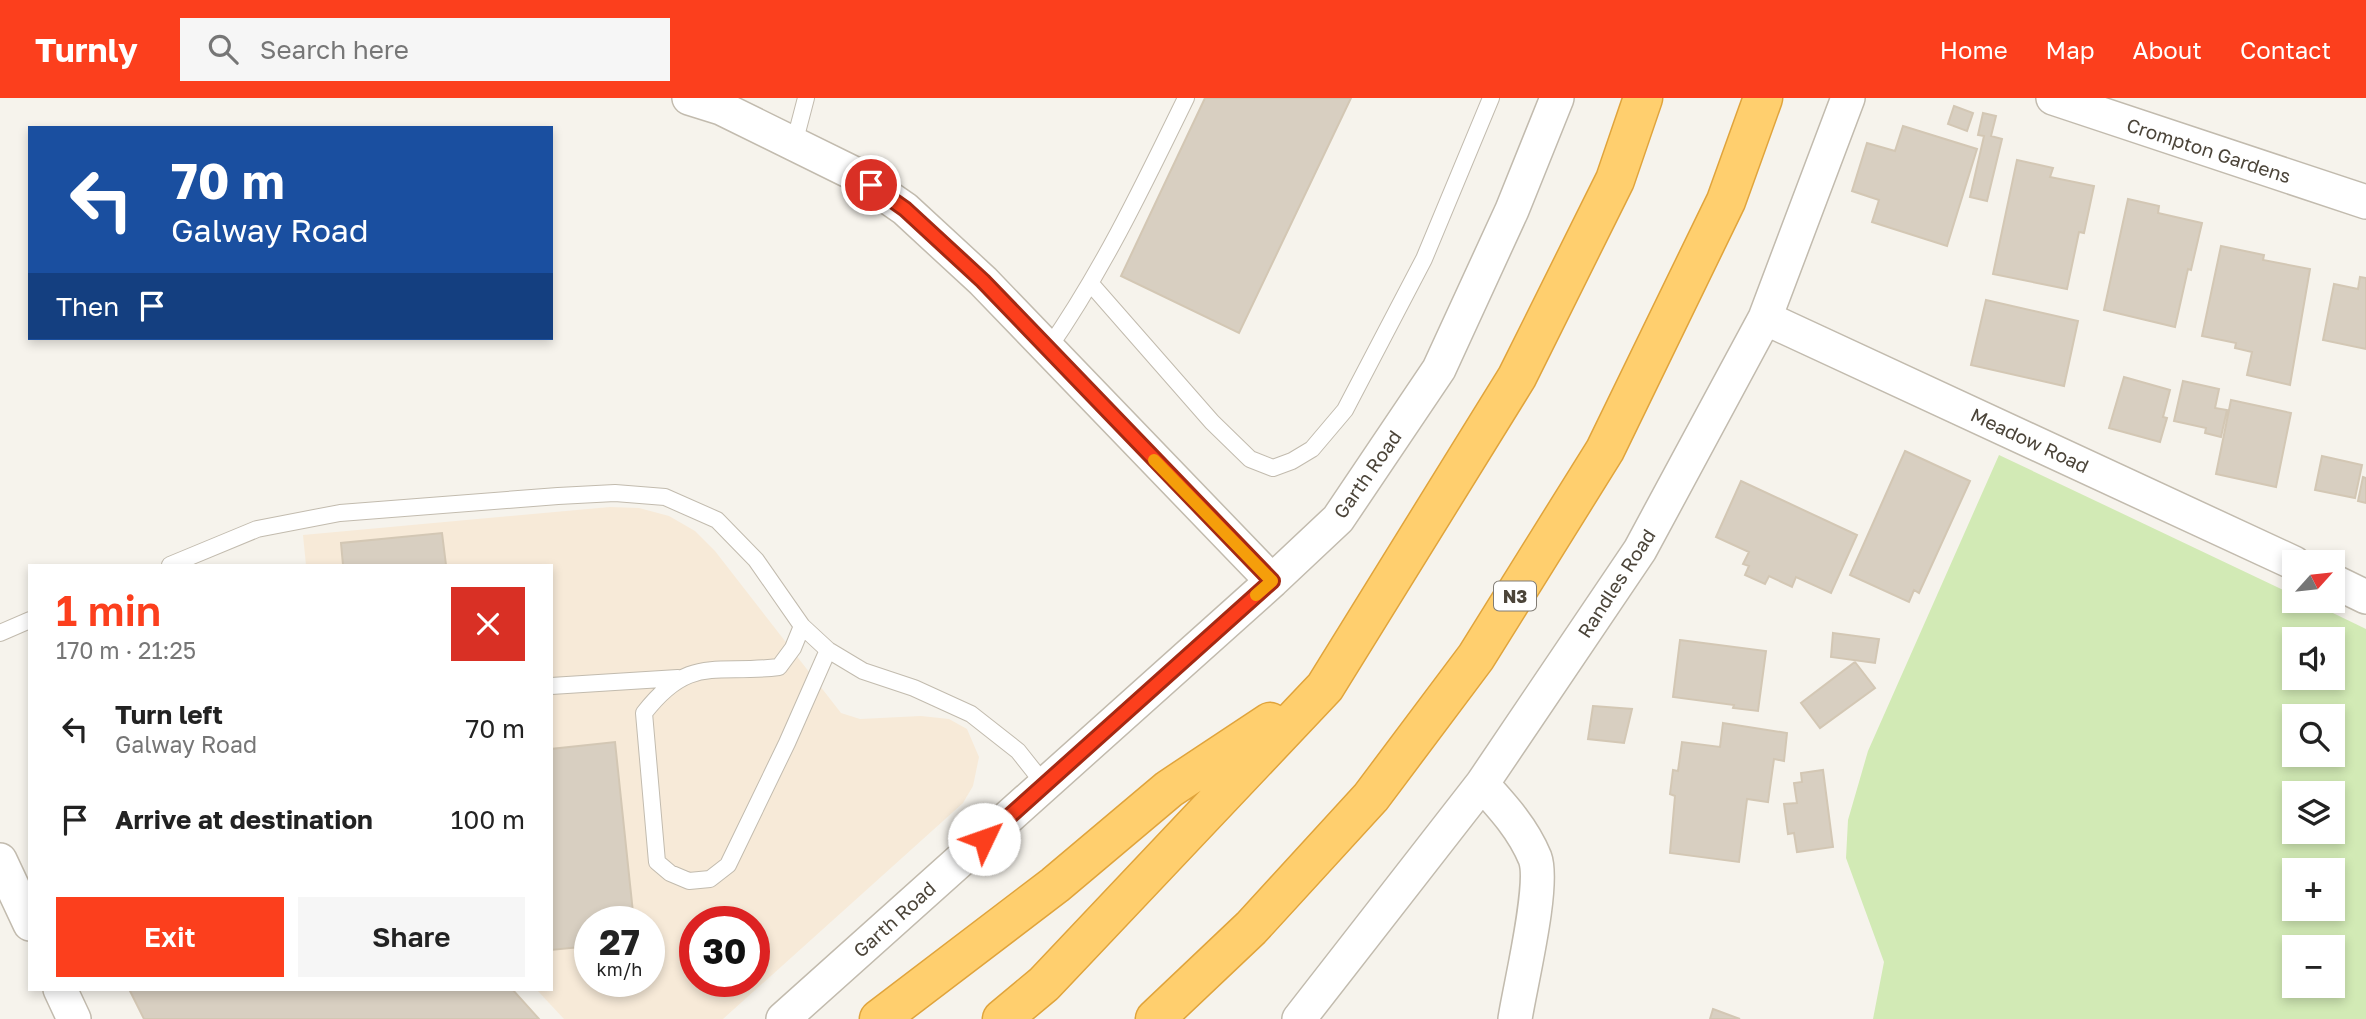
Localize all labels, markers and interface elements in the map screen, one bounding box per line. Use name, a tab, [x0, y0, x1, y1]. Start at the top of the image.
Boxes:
search box	[180, 18, 670, 81]
text: Turnly	[35, 30, 138, 69]
icon: search	[204, 30, 242, 68]
text: Search here	[260, 34, 409, 65]
text: Home	[1940, 35, 2008, 64]
text: Map	[2046, 35, 2095, 64]
text: About	[2133, 35, 2202, 64]
text: Contact	[2240, 35, 2331, 64]
street label: Crompton Gardens	[2124, 113, 2294, 187]
text: 70 m	[171, 151, 285, 210]
icon: left	[56, 154, 147, 245]
pin	[841, 155, 901, 215]
icon: arrive	[852, 166, 890, 204]
text: Galway Road	[171, 211, 369, 249]
icon: arrive	[133, 287, 171, 325]
text: Then	[56, 291, 119, 322]
street label: Meadow Road	[1967, 403, 2093, 477]
street label: Garth Road	[1328, 425, 1406, 523]
street label: Randles Road	[1572, 524, 1660, 642]
north arrow	[2282, 550, 2345, 612]
map controls	[2282, 550, 2345, 998]
road number: N3	[1494, 582, 1536, 610]
text: 1 min	[56, 585, 161, 635]
button: close	[451, 587, 525, 661]
button: sound	[2282, 627, 2345, 690]
text: 170 m · 21:25	[56, 636, 196, 664]
text: Turn left	[115, 699, 223, 730]
button: search	[2282, 704, 2345, 767]
icon: left	[56, 710, 94, 748]
text: 70 m	[466, 713, 525, 744]
text: Galway Road	[115, 730, 257, 758]
button: layers	[2282, 781, 2345, 844]
icon: arrive	[56, 801, 94, 839]
position arrow	[947, 802, 1021, 876]
text: Arrive at destination	[115, 804, 373, 835]
text: 100 m	[451, 804, 525, 835]
button: +	[2282, 858, 2345, 921]
street label: Garth Road	[848, 876, 940, 962]
button: Exit	[56, 897, 284, 977]
button: Share	[298, 897, 525, 977]
speed limit sign: 30	[679, 906, 770, 997]
text: 27	[599, 921, 640, 963]
button: −	[2282, 935, 2345, 998]
text: km/h	[597, 958, 642, 980]

